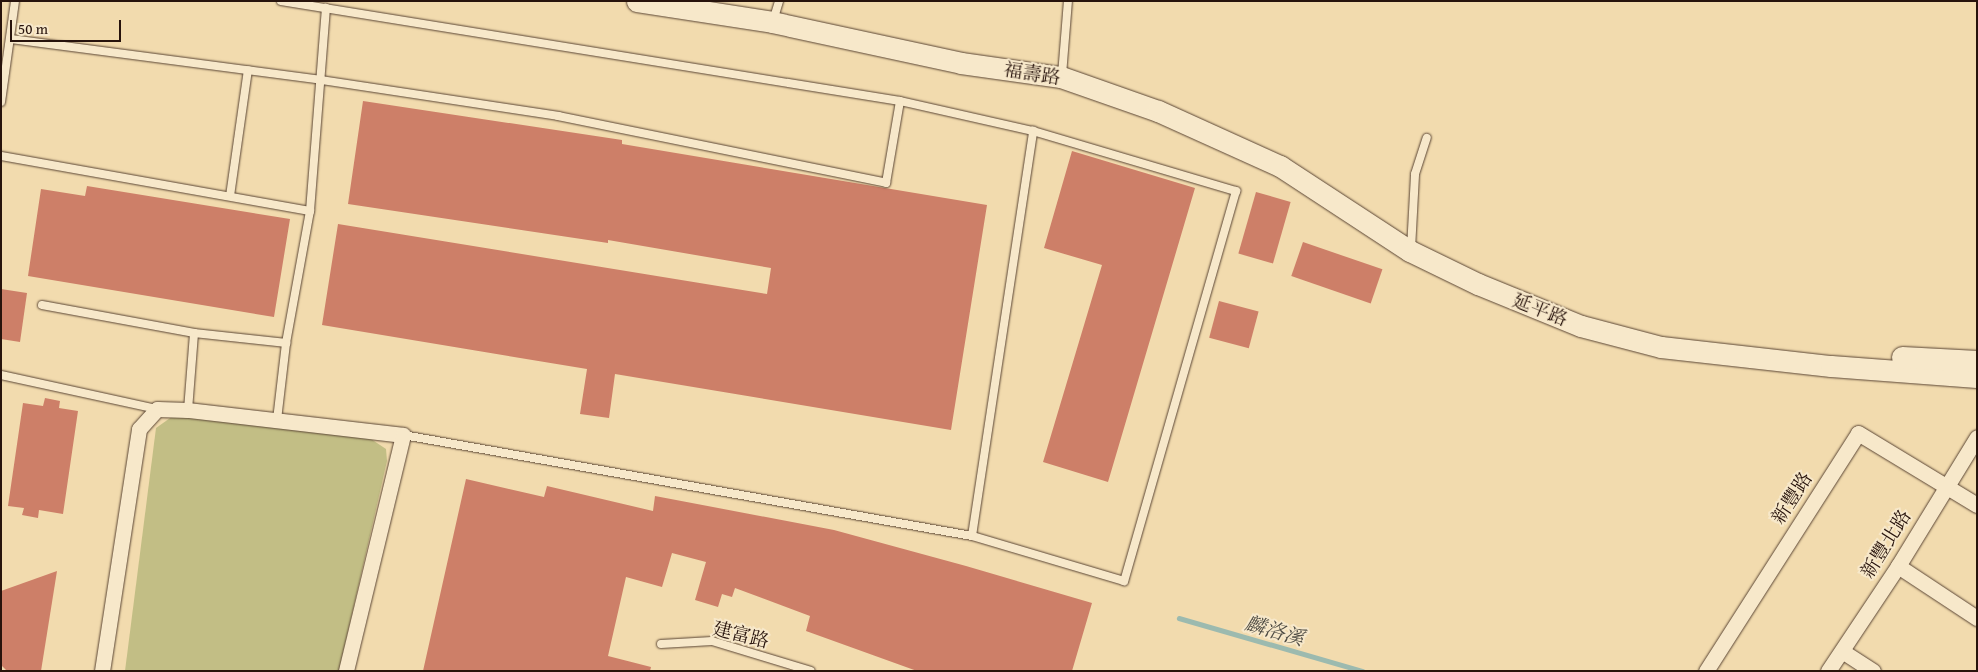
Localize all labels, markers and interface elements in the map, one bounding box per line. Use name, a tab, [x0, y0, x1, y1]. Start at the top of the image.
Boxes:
scale bar	[12, 10, 124, 42]
text: 50 m	[18, 18, 48, 39]
street label: 福壽路	[1002, 58, 1062, 90]
street label: 延平路	[1509, 289, 1571, 331]
street label: 新豐路	[1767, 468, 1817, 528]
street label: 新豐北路	[1856, 506, 1916, 582]
water label: 麟洛溪	[1243, 610, 1307, 650]
street label: 建富路	[711, 617, 771, 653]

